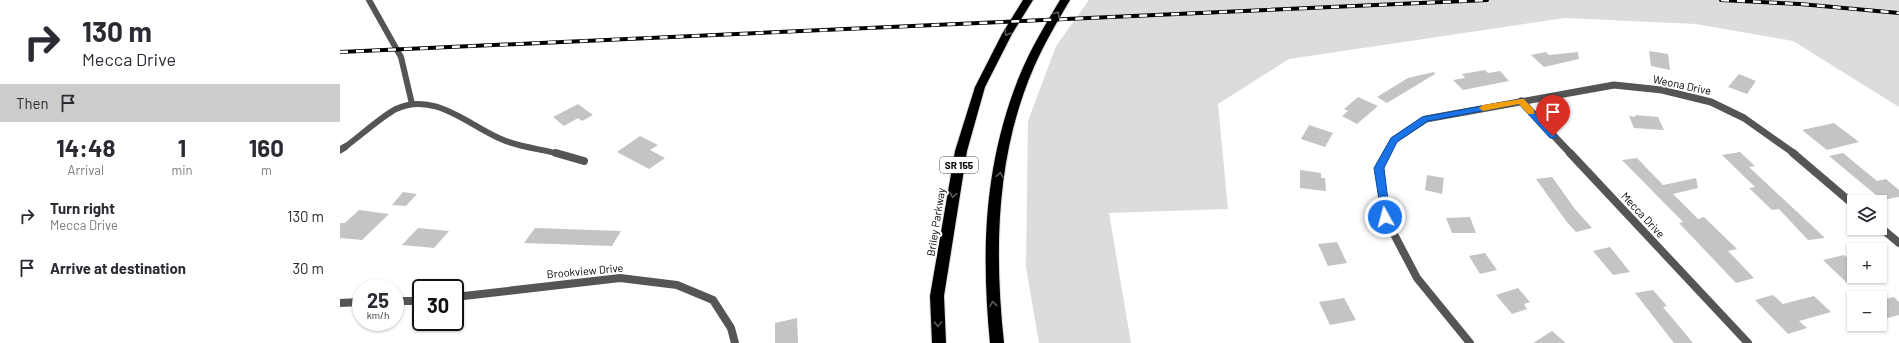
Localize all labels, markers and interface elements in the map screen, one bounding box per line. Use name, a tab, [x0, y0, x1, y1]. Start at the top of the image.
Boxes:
one-way arrow	[1052, 11, 1059, 18]
text: 130 m	[82, 14, 152, 48]
icon: right	[16, 16, 68, 68]
one-way arrow	[1005, 29, 1012, 36]
text: Mecca Drive	[82, 48, 176, 70]
street label: Weona Drive	[1652, 72, 1713, 97]
icon: arrive	[57, 92, 79, 114]
text: Then	[16, 94, 49, 112]
pin	[1536, 95, 1570, 136]
icon: arrive	[1542, 101, 1564, 123]
text: 14:48	[56, 133, 115, 162]
text: 1	[178, 133, 186, 162]
text: 160	[249, 133, 284, 162]
road number: SR 155	[940, 157, 978, 173]
text: Arrival	[68, 162, 104, 178]
text: min	[172, 162, 193, 178]
text: m	[261, 162, 272, 178]
one-way arrow	[995, 172, 1003, 178]
street label: Briley Parkway	[924, 187, 947, 257]
street label: Mecca Drive	[1619, 189, 1668, 240]
one-way arrow	[949, 192, 958, 198]
map controls	[1847, 195, 1887, 331]
button: layers	[1847, 195, 1887, 235]
position arrow	[1364, 196, 1406, 238]
text: Turn right	[50, 199, 115, 217]
icon: right	[16, 205, 38, 227]
text: 130 m	[287, 207, 324, 225]
text: Mecca Drive	[50, 217, 118, 233]
button: +	[1847, 243, 1887, 283]
icon: arrive	[16, 257, 38, 279]
text: Arrive at destination	[50, 259, 186, 277]
text: 30 m	[292, 259, 324, 277]
street label: Brookview Drive	[546, 261, 624, 280]
speed limit sign: 30	[412, 279, 464, 331]
text: 25	[367, 288, 389, 312]
button: −	[1847, 291, 1887, 331]
one-way arrow	[989, 301, 998, 307]
text: km/h	[367, 309, 389, 321]
one-way arrow	[934, 321, 943, 327]

